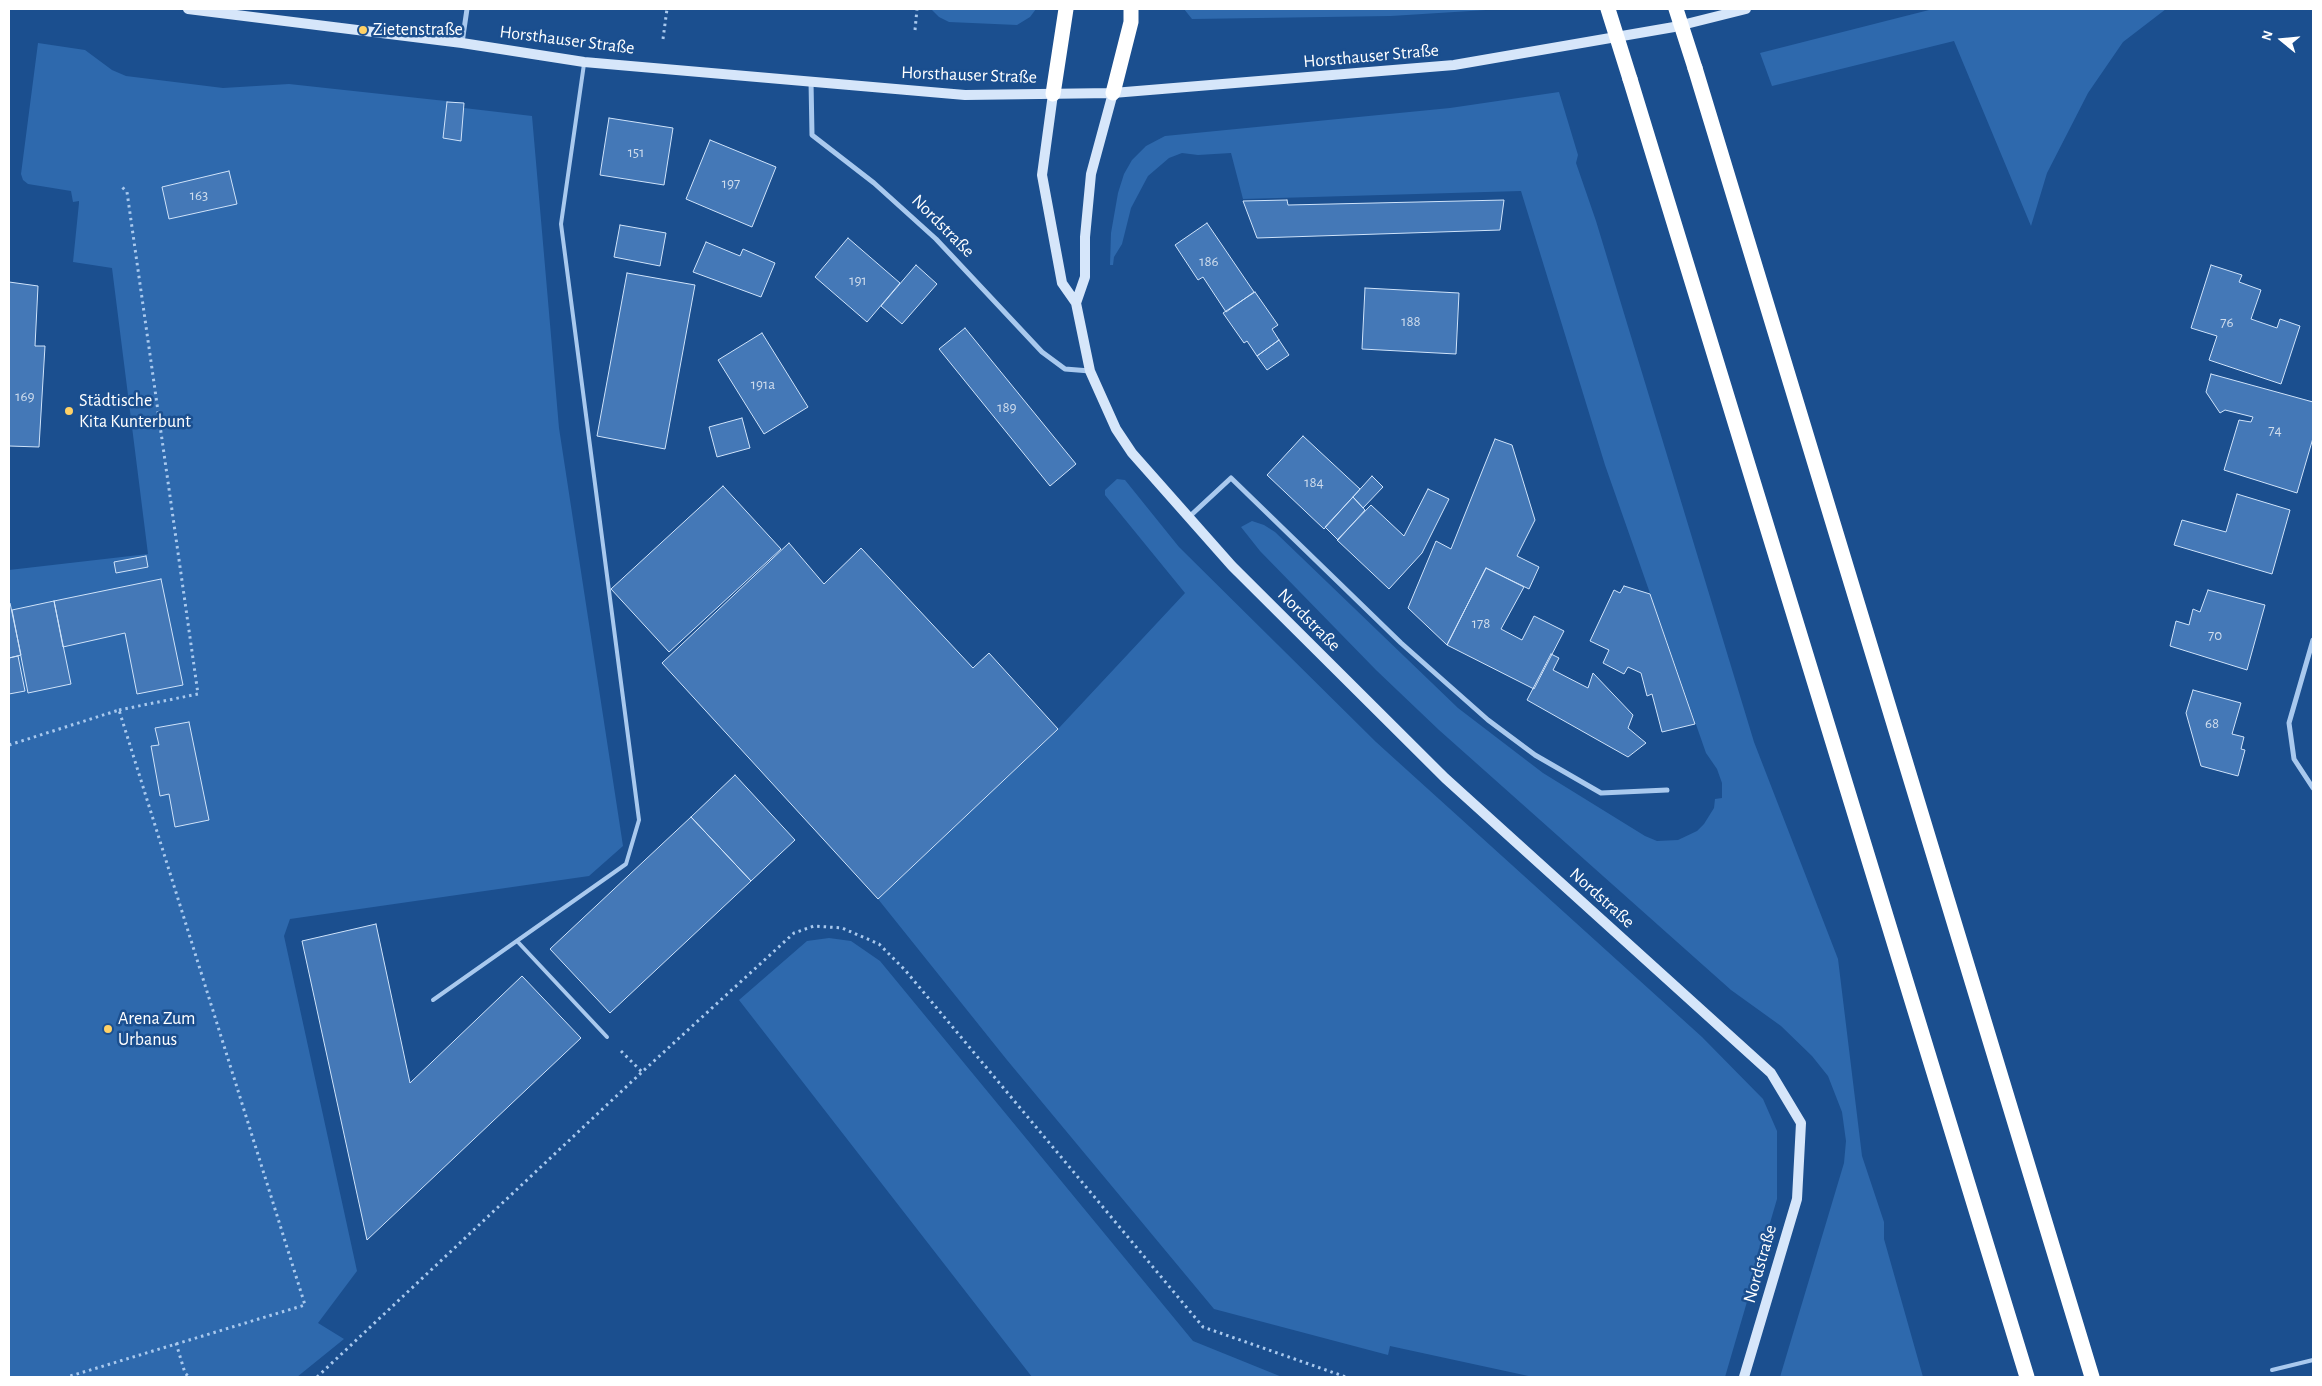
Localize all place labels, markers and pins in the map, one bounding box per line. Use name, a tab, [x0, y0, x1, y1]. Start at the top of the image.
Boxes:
place label: Zietenstraße	[373, 19, 463, 41]
marker: Zietenstraße	[357, 24, 369, 36]
place label: Städtische Kita Kunterbunt	[79, 390, 191, 432]
marker: Städtische Kita Kunterbunt	[63, 405, 75, 417]
place label: Arena Zum Urbanus	[118, 1008, 196, 1050]
marker: Arena Zum Urbanus	[102, 1023, 114, 1035]

